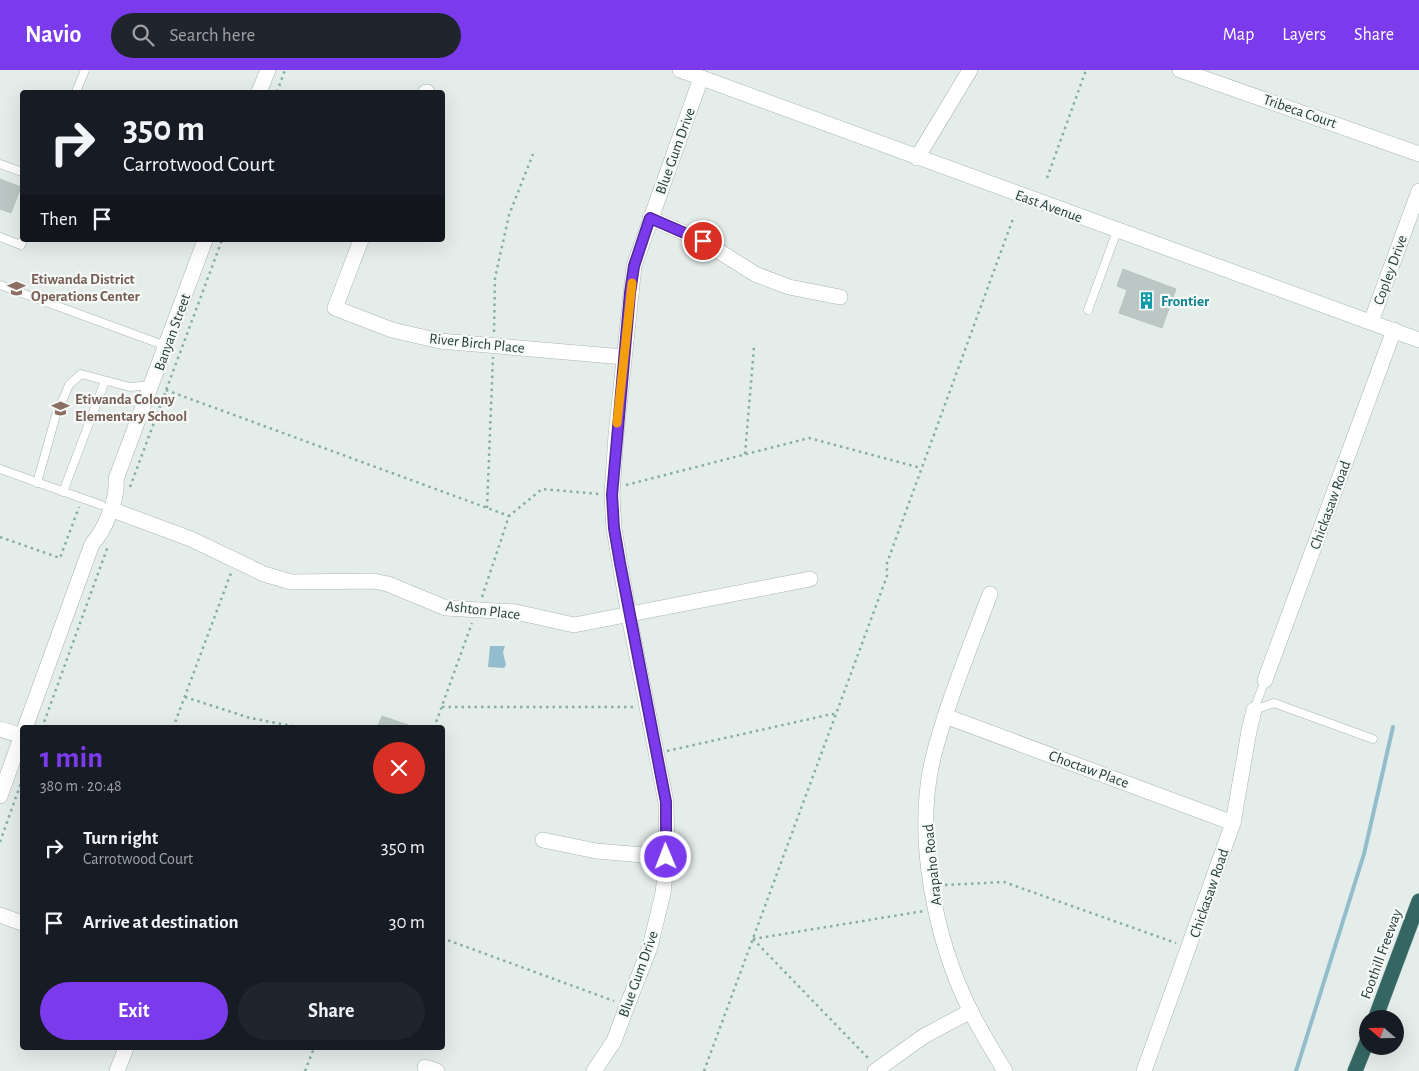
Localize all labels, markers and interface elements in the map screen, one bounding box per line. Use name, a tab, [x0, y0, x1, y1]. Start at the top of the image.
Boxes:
search box	[111, 13, 461, 58]
icon: search	[129, 21, 157, 49]
text: Navio	[25, 23, 81, 47]
text: Search here	[169, 26, 255, 45]
text: Map	[1223, 26, 1254, 44]
text: Layers	[1282, 26, 1326, 44]
text: Share	[1354, 26, 1394, 44]
street label: Tribeca Court	[1261, 92, 1339, 131]
street label: Blue Gum Drive	[653, 106, 698, 196]
icon: right	[40, 110, 105, 175]
text: 350 m	[123, 112, 205, 147]
text: Carrotwood Court	[123, 153, 274, 175]
street label: East Avenue	[1013, 187, 1085, 226]
icon: arrive	[88, 205, 116, 233]
text: Then	[40, 210, 78, 229]
pin	[682, 220, 724, 262]
icon: arrive	[689, 227, 717, 255]
street label: Copley Drive	[1371, 233, 1410, 307]
place label: Etiwanda District Operations Center	[31, 272, 141, 304]
school or university icon: Etiwanda District Operations Center	[7, 278, 27, 298]
street label: Banyan Street	[152, 291, 193, 373]
building icon: Frontier	[1137, 291, 1157, 311]
place label: Frontier	[1161, 294, 1210, 309]
street label: River Birch Place	[428, 331, 526, 356]
place label: Etiwanda Colony Elementary School	[75, 392, 187, 424]
school or university icon: Etiwanda Colony Elementary School	[51, 398, 71, 418]
street label: Chickasaw Road	[1307, 459, 1354, 552]
street label: Ashton Place	[445, 598, 521, 623]
button: close	[373, 742, 425, 794]
text: 1 min	[40, 743, 103, 773]
street label: Choctaw Place	[1047, 748, 1131, 791]
text: 380 m · 20:48	[40, 778, 122, 794]
street label: Arapaho Road	[921, 823, 944, 907]
text: Turn right	[83, 829, 158, 848]
position arrow	[639, 830, 691, 882]
icon: right	[40, 834, 68, 862]
text: 350 m	[381, 838, 425, 857]
street label: Chickasaw Road	[1187, 846, 1232, 940]
text: Carrotwood Court	[83, 851, 193, 867]
street label: Foothill Freeway	[1358, 907, 1405, 1001]
icon: arrive	[40, 909, 68, 937]
text: Arrive at destination	[83, 913, 239, 932]
text: 30 m	[389, 913, 425, 932]
street label: Blue Gum Drive	[616, 929, 661, 1019]
button: Exit	[40, 982, 228, 1040]
button: Share	[238, 982, 425, 1040]
north arrow	[1359, 1010, 1404, 1055]
map controls	[1359, 1010, 1404, 1055]

